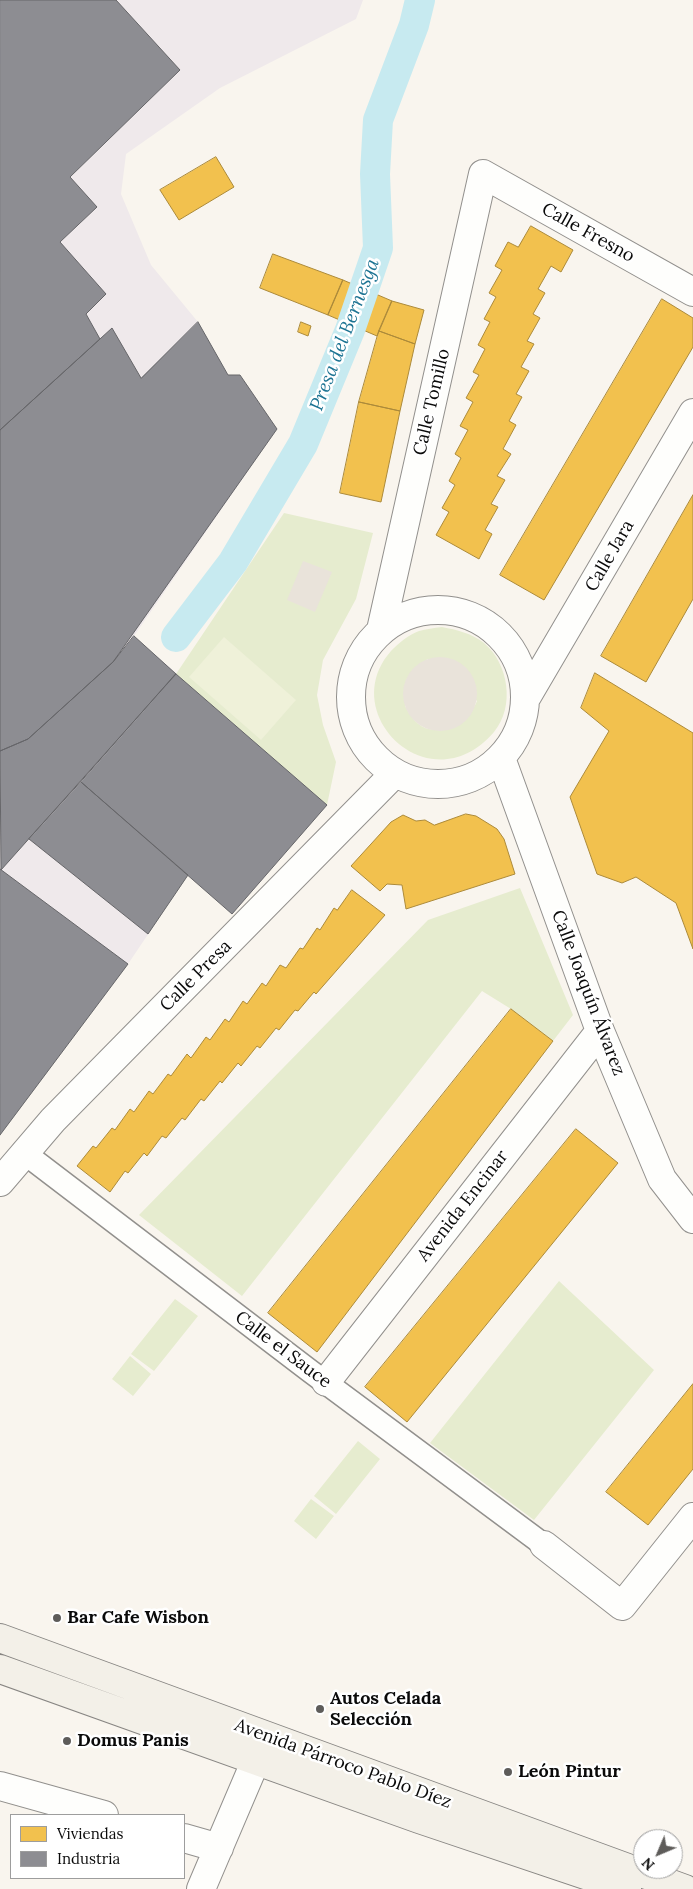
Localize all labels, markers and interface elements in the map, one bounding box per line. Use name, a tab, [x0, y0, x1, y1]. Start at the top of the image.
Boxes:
street label: Calle Fresno	[538, 199, 638, 267]
water label: Presa del Bernesga	[306, 256, 384, 414]
street label: Calle Tomillo	[409, 347, 455, 457]
street label: Calle Jara	[581, 516, 639, 596]
street label: Calle Joaquín Álvarez	[547, 907, 629, 1079]
street label: Calle Presa	[156, 936, 236, 1016]
street label: Avenida Encinar	[413, 1146, 513, 1266]
street label: Calle el Sauce	[231, 1307, 335, 1393]
place label: Bar Cafe Wisbon	[67, 1607, 209, 1629]
marker: Bar Cafe Wisbon	[51, 1612, 63, 1624]
place label: Autos Celada Selección	[330, 1688, 441, 1730]
marker: Autos Celada Selección	[314, 1703, 326, 1715]
street label: Avenida Párroco Pablo Díez	[232, 1715, 454, 1813]
place label: Domus Panis	[77, 1730, 189, 1752]
marker: Domus Panis	[61, 1735, 73, 1747]
place label: León Pintur	[518, 1761, 621, 1783]
marker: León Pintur	[502, 1766, 514, 1778]
legend	[10, 1814, 185, 1879]
text: Viviendas	[57, 1824, 123, 1843]
north arrow	[633, 1829, 683, 1879]
text: Industria	[57, 1849, 120, 1868]
text: N	[638, 1854, 658, 1874]

